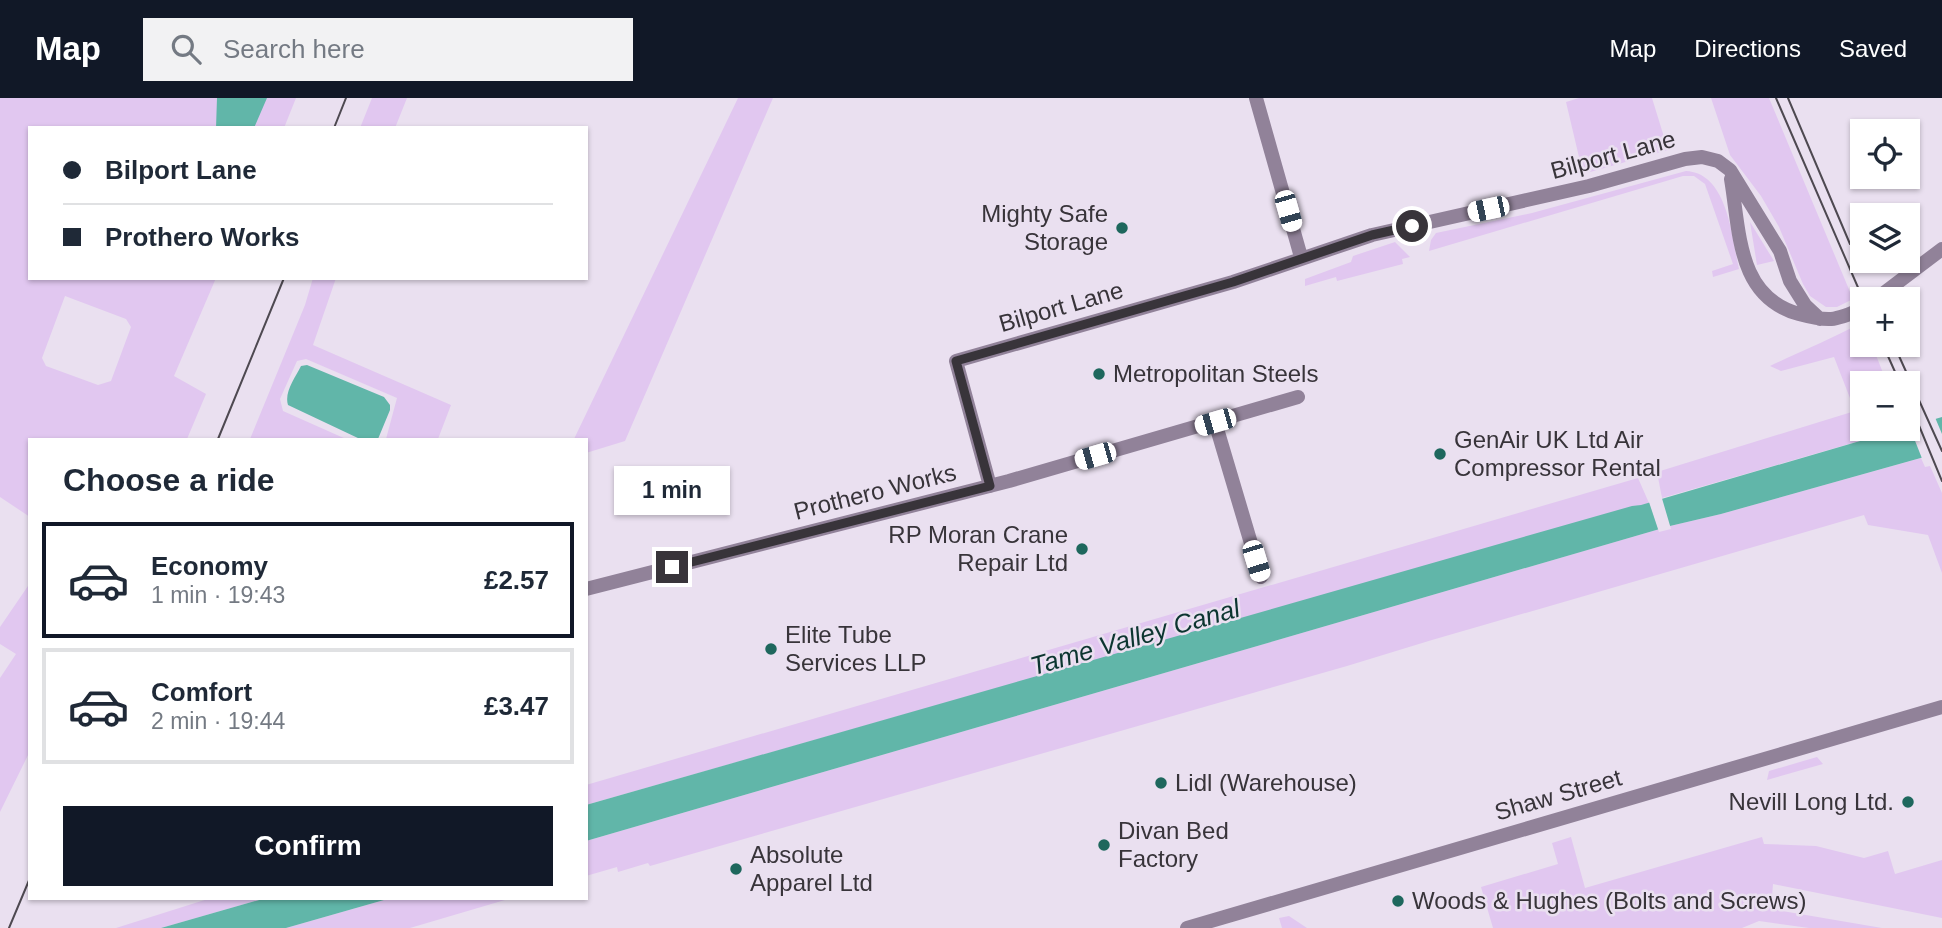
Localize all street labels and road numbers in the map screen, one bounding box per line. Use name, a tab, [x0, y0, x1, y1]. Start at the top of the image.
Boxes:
street label: Bilport Lane	[1548, 125, 1678, 184]
street label: Bilport Lane	[996, 276, 1126, 337]
street label: Prothero Works	[791, 458, 959, 525]
street label: Shaw Street	[1491, 763, 1625, 826]

